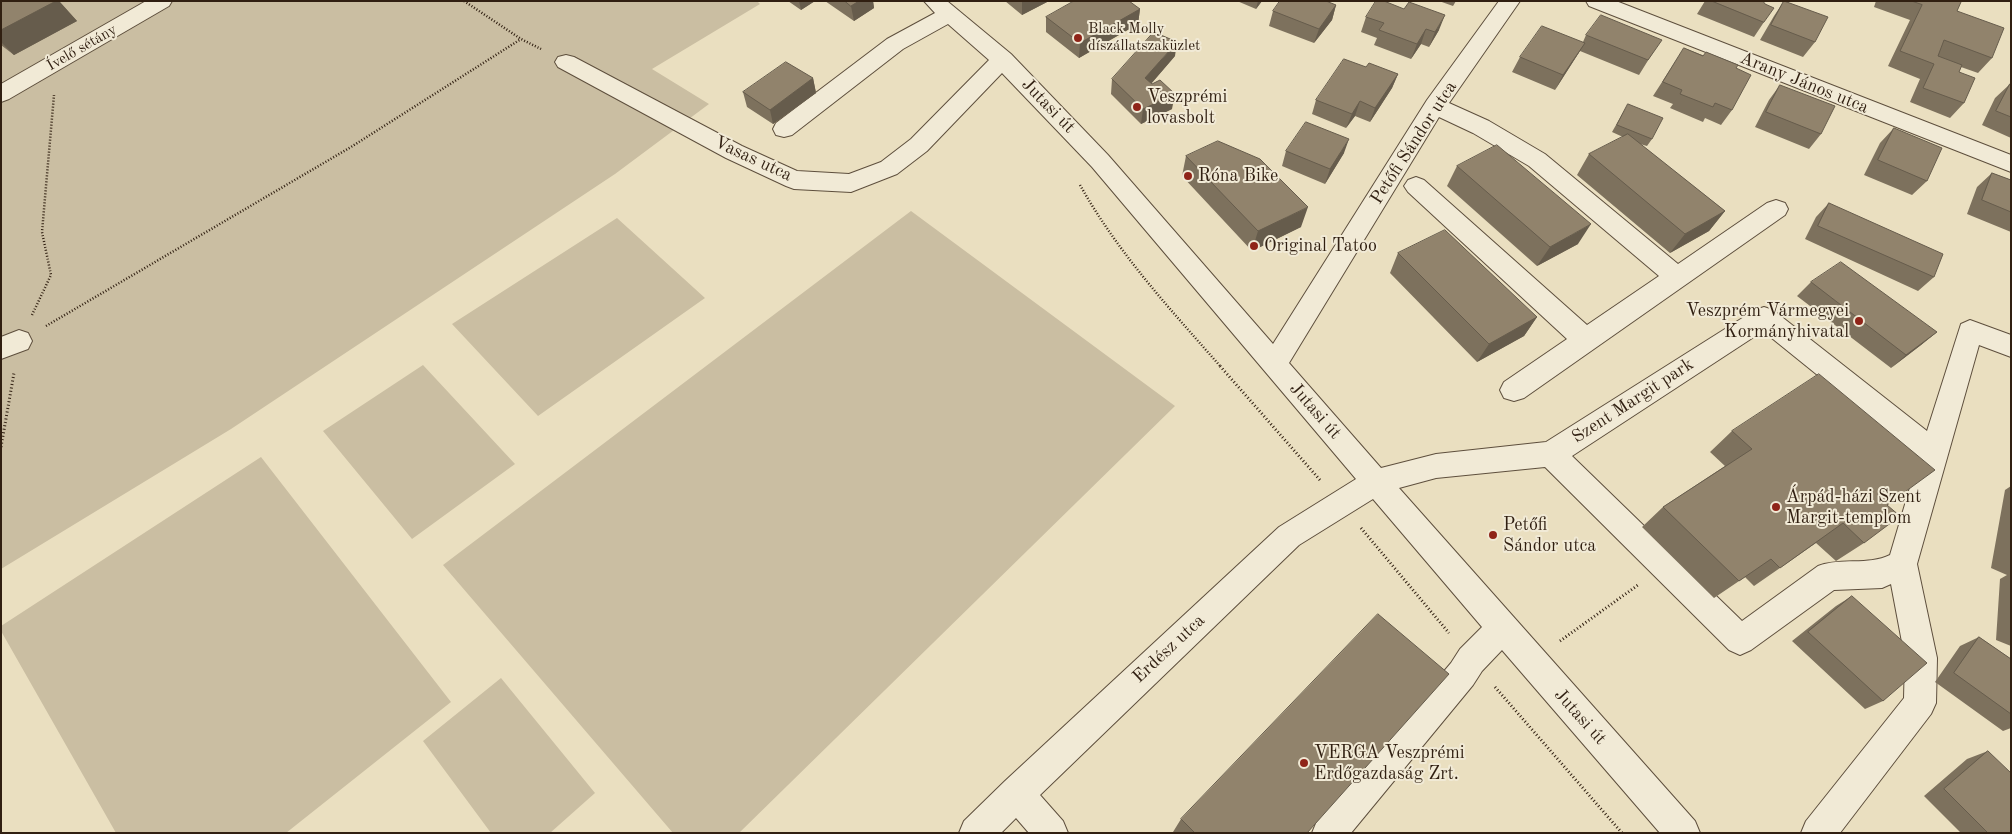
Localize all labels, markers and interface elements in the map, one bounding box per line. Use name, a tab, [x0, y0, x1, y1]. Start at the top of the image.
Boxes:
place label: Black Molly díszállatszaküzlet	[1088, 20, 1200, 55]
street label: Ívelő sétány	[44, 21, 120, 75]
marker: Black Molly díszállatszaküzlet	[1072, 32, 1084, 44]
street label: Arany János utca	[1736, 47, 1872, 119]
street label: Jutasi út	[1017, 74, 1079, 138]
street label: Petőfi Sándor utca	[1366, 77, 1462, 209]
place label: Veszprémi lovasbolt	[1147, 86, 1227, 128]
marker: Veszprémi lovasbolt	[1131, 101, 1143, 113]
street label: Vasas utca	[711, 132, 795, 186]
place label: Róna Bike	[1198, 165, 1278, 187]
marker: Róna Bike	[1182, 170, 1194, 182]
place label: Original Tatoo	[1264, 235, 1377, 257]
marker: Original Tatoo	[1248, 240, 1260, 252]
place label: Veszprém Vármegyei Kormányhivatal	[1686, 300, 1849, 342]
marker: Veszprém Vármegyei Kormányhivatal	[1853, 315, 1865, 327]
street label: Szent Margit park	[1568, 354, 1698, 448]
street label: Jutasi út	[1284, 378, 1346, 444]
place label: Árpád-házi Szent Margit-templom	[1786, 486, 1921, 528]
marker: Árpád-házi Szent Margit-templom	[1770, 501, 1782, 513]
place label: Petőfi Sándor utca	[1503, 514, 1596, 556]
marker: Petőfi Sándor utca	[1487, 529, 1499, 541]
street label: Erdész utca	[1128, 610, 1210, 688]
street label: Jutasi út	[1549, 684, 1611, 750]
place label: VERGA Veszprémi Erdőgazdaság Zrt.	[1314, 742, 1465, 784]
marker: VERGA Veszprémi Erdőgazdaság Zrt.	[1298, 757, 1310, 769]

